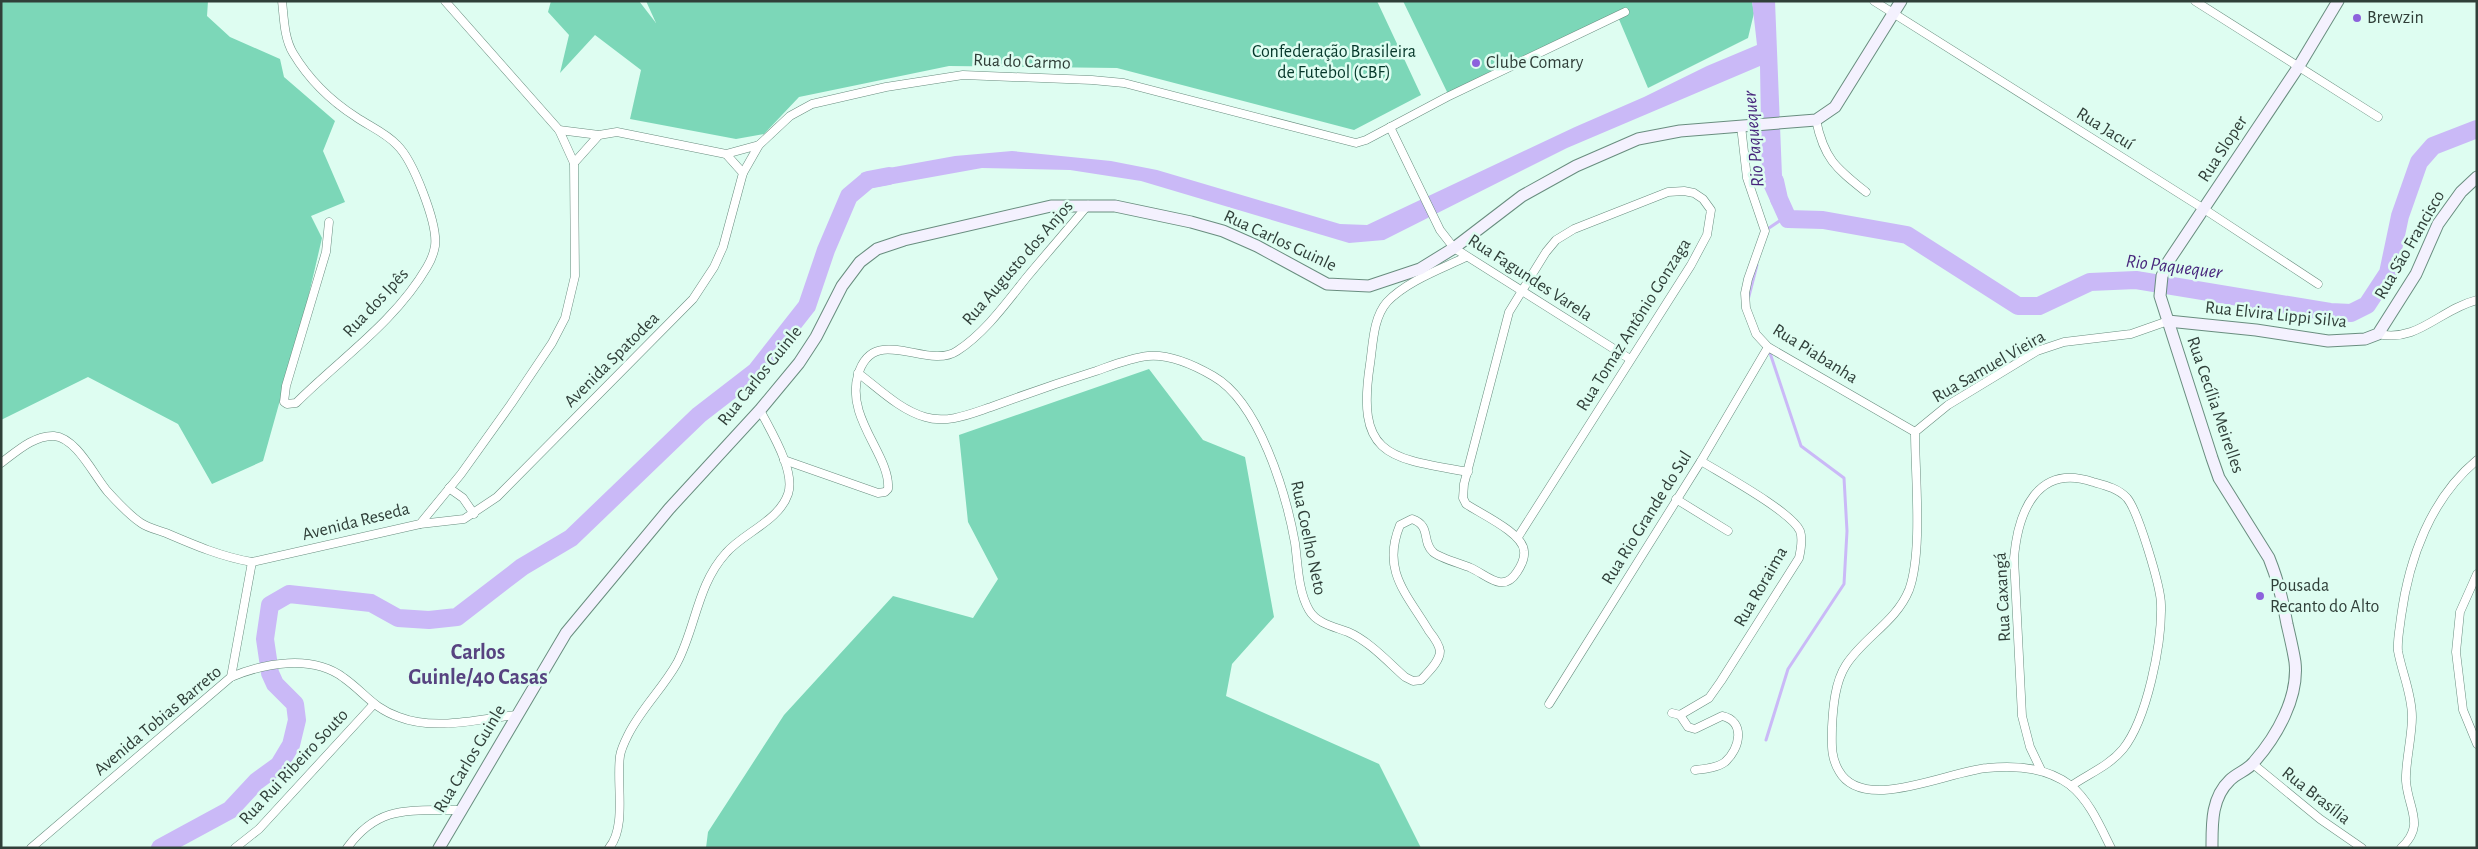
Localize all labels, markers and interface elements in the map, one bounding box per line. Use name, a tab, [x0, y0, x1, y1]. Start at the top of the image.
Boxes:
place label: Brewzin	[2367, 9, 2424, 27]
marker: Brewzin	[2351, 12, 2363, 24]
park label: Confederação Brasileira de Futebol (CBF)	[1252, 43, 1416, 82]
street label: Rua do Carmo	[973, 51, 1071, 73]
place label: Clube Comary	[1486, 54, 1584, 72]
marker: Clube Comary	[1470, 57, 1482, 69]
water label: Rio Paquequer	[1740, 89, 1768, 188]
street label: Rua Jacuí	[2073, 104, 2137, 154]
street label: Rua Sloper	[2195, 113, 2251, 185]
street label: Rua São Francisco	[2372, 187, 2448, 302]
street label: Rua Augusto dos Anjos	[959, 197, 1077, 329]
street label: Rua Carlos Guinle	[1221, 207, 1339, 275]
street label: Rua Fagundes Varela	[1465, 231, 1595, 325]
street label: Rua Tomaz Antônio Gonzaga	[1573, 236, 1695, 414]
water label: Rio Paquequer	[2125, 252, 2224, 282]
street label: Rua dos Ipês	[340, 265, 412, 341]
street label: Rua Elvira Lippi Silva	[2204, 299, 2348, 331]
street label: Avenida Spatodea	[561, 309, 663, 411]
street label: Rua Piabanha	[1769, 321, 1861, 387]
street label: Rua Carlos Guinle	[715, 323, 805, 429]
street label: Rua Samuel Vieira	[1930, 328, 2048, 406]
street label: Rua Cecília Meirelles	[2183, 334, 2247, 476]
street label: Rua Rio Grande do Sul	[1599, 448, 1695, 588]
street label: Rua Coelho Neto	[1287, 479, 1329, 597]
street label: Avenida Reseda	[300, 500, 412, 544]
street label: Rua Roraima	[1731, 544, 1791, 630]
street label: Rua Caxangá	[1992, 552, 2014, 642]
place label: Pousada Recanto do Alto	[2270, 577, 2380, 616]
marker: Pousada Recanto do Alto	[2254, 590, 2266, 602]
district label: Carlos Guinle/40 Casas	[408, 641, 548, 688]
street label: Avenida Tobias Barreto	[91, 663, 225, 779]
street label: Rua Carlos Guinle	[431, 702, 509, 816]
street label: Rua Rui Ribeiro Souto	[236, 706, 352, 828]
street label: Rua Brasília	[2278, 764, 2354, 828]

